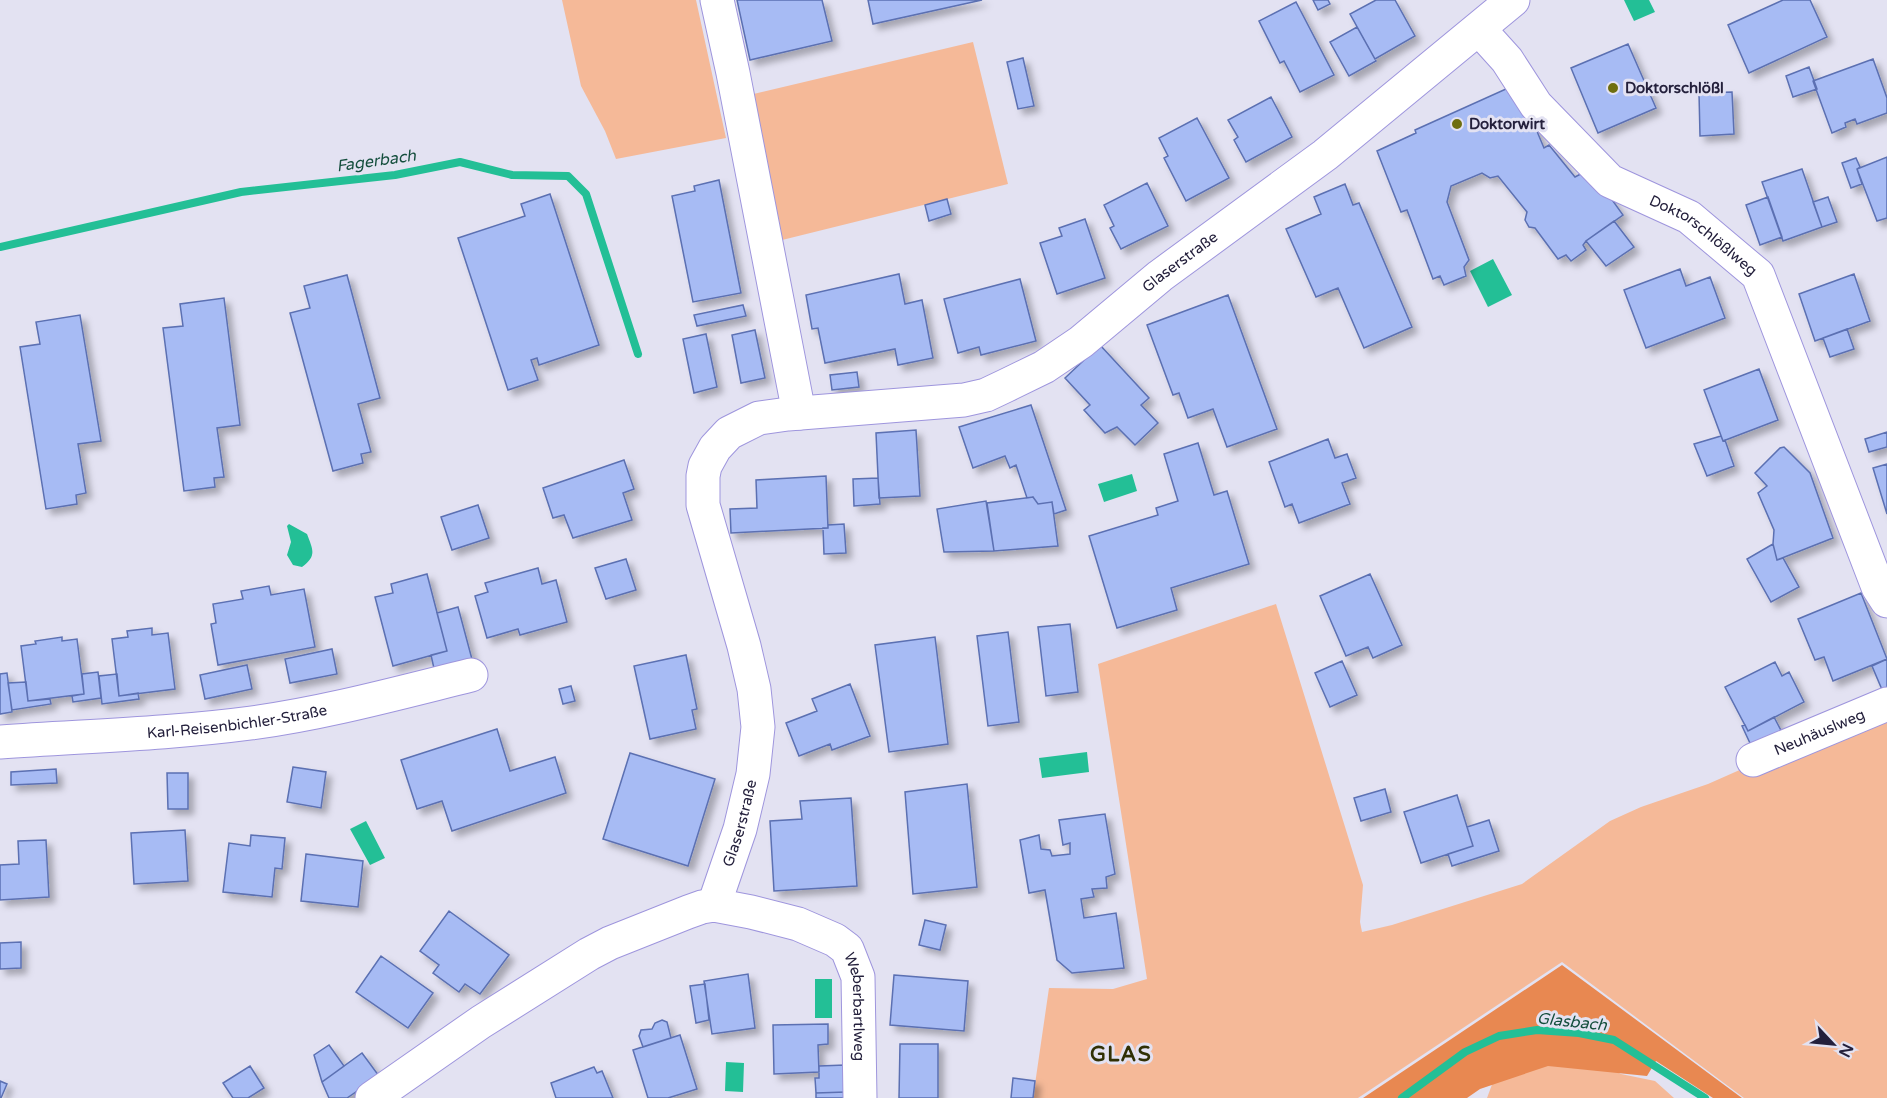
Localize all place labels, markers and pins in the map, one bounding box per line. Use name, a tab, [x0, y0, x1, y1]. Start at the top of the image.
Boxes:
place label: Doktorschlößl	[1625, 79, 1724, 97]
marker: Doktorschlößl	[1606, 81, 1620, 95]
place label: Doktorwirt	[1469, 115, 1545, 133]
marker: Doktorwirt	[1450, 117, 1464, 131]

